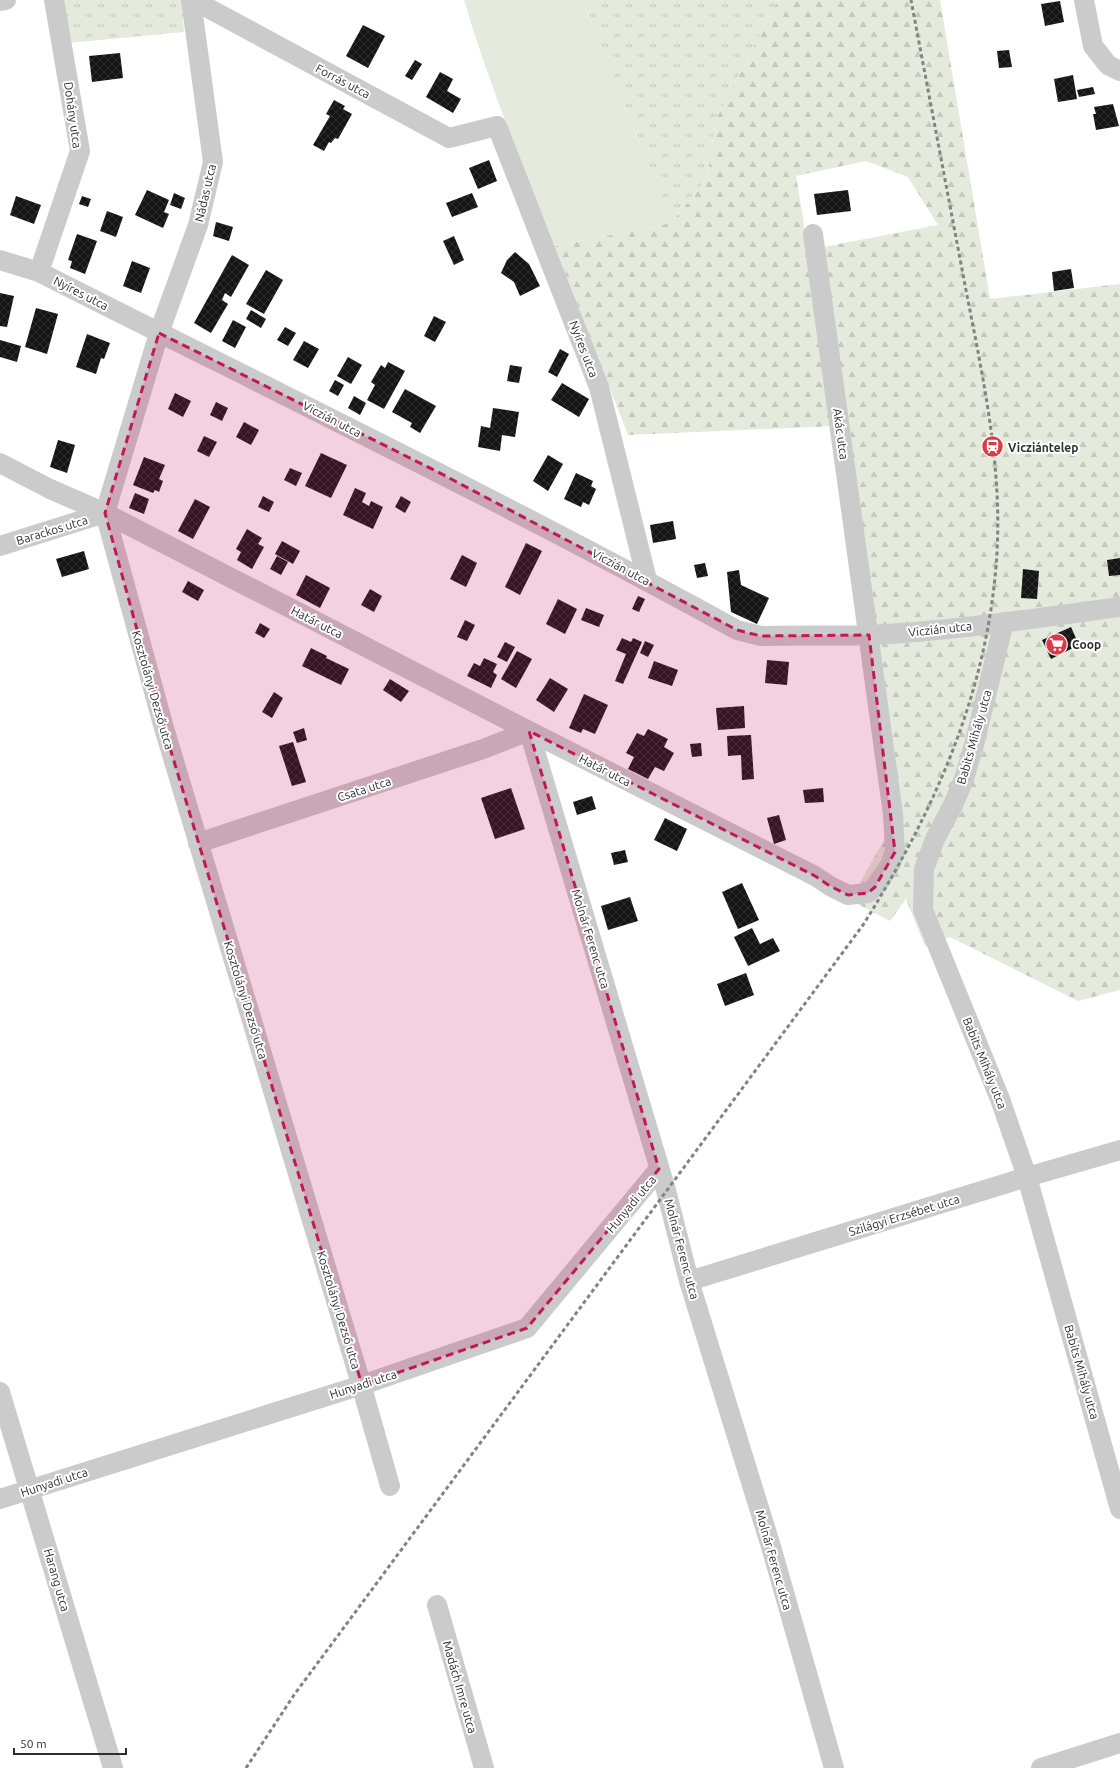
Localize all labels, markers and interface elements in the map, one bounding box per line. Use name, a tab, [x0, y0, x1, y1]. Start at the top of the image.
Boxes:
street label: Forrás utca	[314, 61, 372, 101]
street label: Dohány utca	[62, 81, 84, 149]
street label: Nádas utca	[192, 163, 218, 223]
street label: Nyíres utca	[51, 274, 111, 312]
street label: Nyíres utca	[567, 319, 601, 379]
street label: Viczián utca	[301, 399, 363, 439]
street label: Akác utca	[831, 408, 851, 460]
station icon: Vicziántelep	[979, 434, 1005, 460]
place label: Vicziántelep	[1008, 441, 1078, 454]
street label: Barackos utca	[15, 513, 89, 547]
street label: Viczián utca	[590, 546, 652, 588]
street label: Határ utca	[289, 604, 345, 640]
street label: Viczián utca	[908, 619, 972, 639]
street label: Kosztolányi Dezső utca	[130, 629, 176, 751]
supermarket icon: Coop	[1043, 631, 1069, 657]
place label: Coop	[1072, 638, 1101, 651]
street label: Babits Mihály utca	[954, 688, 994, 786]
street label: Határ utca	[577, 752, 633, 788]
street label: Csata utca	[336, 774, 392, 804]
street label: Molnár Ferenc utca	[570, 888, 612, 990]
street label: Kosztolányi Dezső utca	[222, 939, 270, 1061]
street label: Babits Mihály utca	[961, 1015, 1009, 1111]
street label: Hunyadi utca	[604, 1173, 658, 1235]
street label: Szilágyi Erzsébet utca	[847, 1192, 961, 1238]
street label: Molnár Ferenc utca	[662, 1197, 702, 1301]
street label: Kosztolányi Dezső utca	[315, 1249, 363, 1371]
street label: Babits Mihály utca	[1062, 1323, 1102, 1421]
street label: Hunyadi utca	[328, 1367, 398, 1401]
street label: Hunyadi utca	[19, 1465, 89, 1499]
street label: Molnár Ferenc utca	[753, 1508, 795, 1612]
street label: Harang utca	[42, 1547, 72, 1613]
street label: Madách Imre utca	[441, 1639, 479, 1735]
scale bar	[14, 1730, 126, 1756]
text: 50 m	[20, 1737, 47, 1750]

